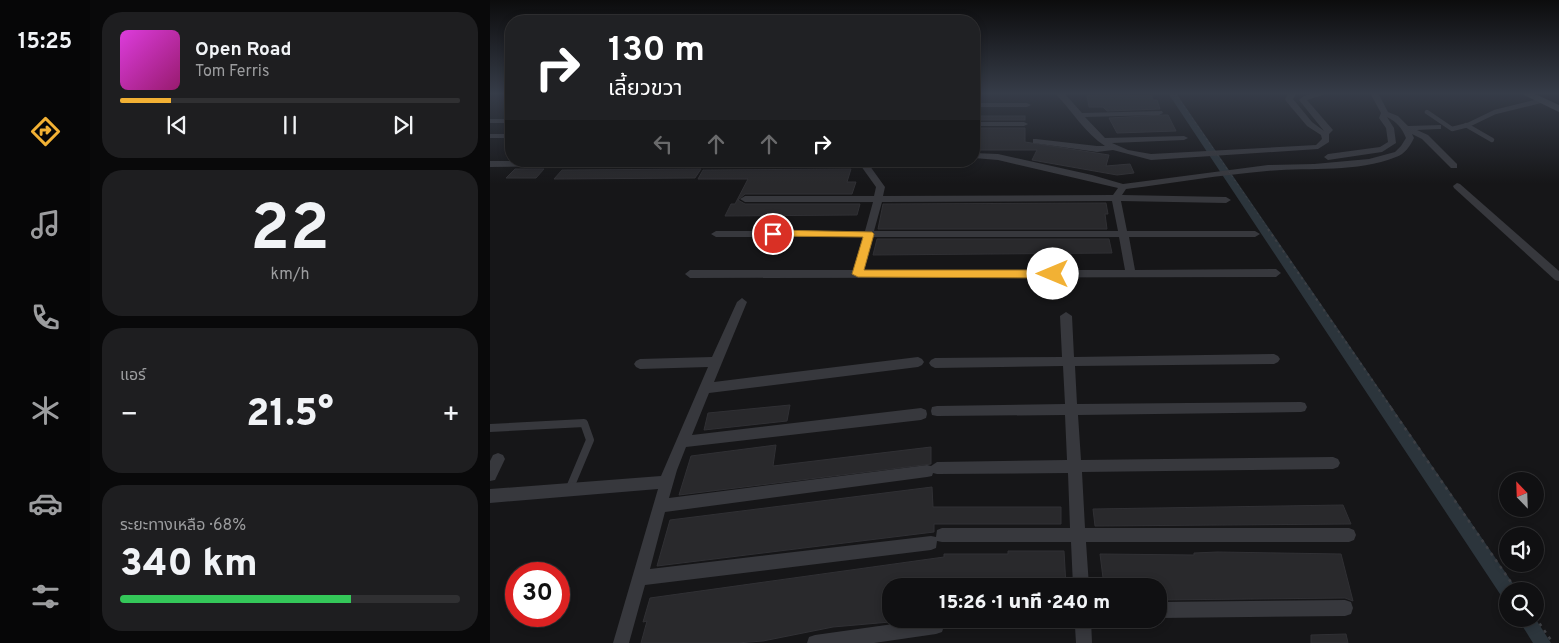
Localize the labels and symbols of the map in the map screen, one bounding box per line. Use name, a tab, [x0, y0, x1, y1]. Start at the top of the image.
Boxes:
pin	[752, 213, 794, 255]
position arrow	[1026, 247, 1078, 299]
north arrow	[1499, 472, 1544, 518]
speed limit sign: 30	[505, 562, 570, 627]

